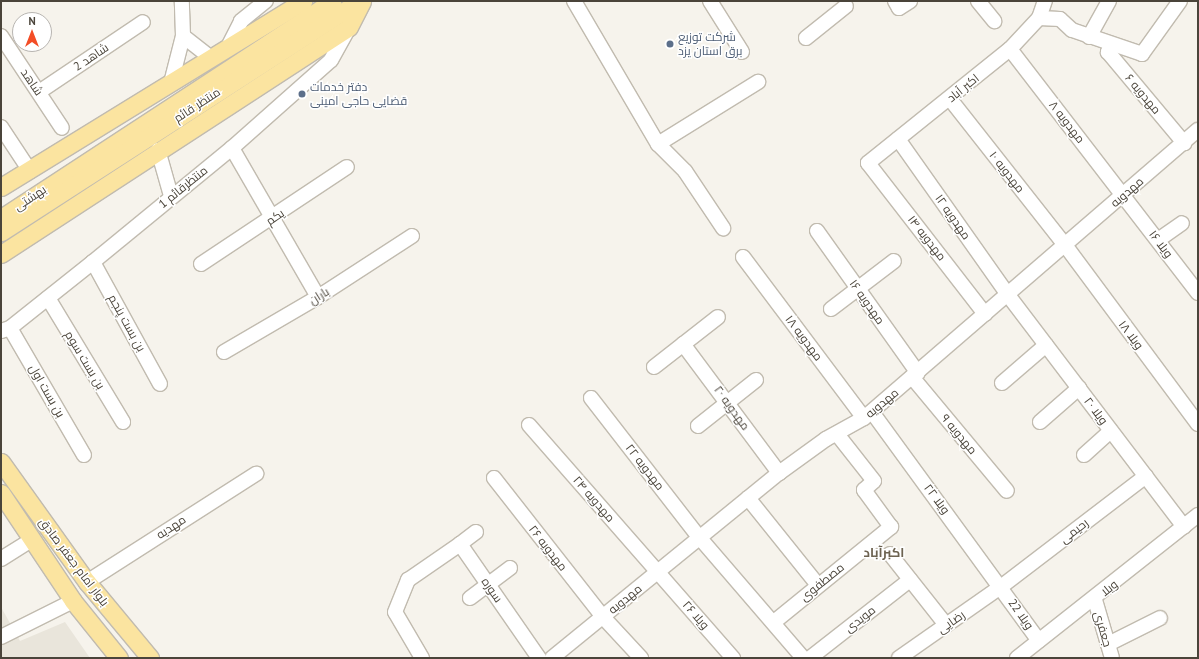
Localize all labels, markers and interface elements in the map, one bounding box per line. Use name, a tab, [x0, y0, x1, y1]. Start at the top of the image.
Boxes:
north arrow	[12, 12, 52, 52]
text: N	[28, 14, 36, 28]
place label: شرکت توزیع برق استان یزد	[678, 30, 742, 58]
marker: شرکت توزیع برق استان یزد	[665, 39, 675, 49]
street label: شاهد 2	[71, 40, 111, 74]
street label: شاهد	[18, 66, 46, 98]
street label: اکبر آباد	[944, 71, 982, 105]
street label: مهدویه ۶	[1122, 71, 1164, 117]
place label: دفتر خدمات قضایی حاجی امینی	[310, 80, 407, 108]
street label: منتظر قائم	[171, 85, 223, 125]
marker: دفتر خدمات قضایی حاجی امینی	[297, 89, 307, 99]
street label: مهدویه ۸	[1046, 98, 1088, 146]
street label: مهدویه ۱۰	[986, 148, 1028, 196]
street label: منتظرقائم 1	[156, 163, 210, 211]
street label: مهدویه	[1108, 174, 1146, 210]
street label: بهشتی	[11, 182, 49, 214]
street label: مهدویه ۱۲	[932, 192, 974, 242]
street label: یکم	[263, 206, 287, 228]
street label: مهدویه ۱۴	[905, 212, 949, 264]
street label: ویلا ۱۶	[1146, 228, 1176, 260]
street label: مهدویه ۱۶	[846, 277, 888, 327]
street label: باران	[306, 284, 332, 308]
street label: بن بست پنجم	[105, 292, 149, 354]
street label: مهدویه ۱۸	[782, 312, 826, 364]
street label: ویلا ۱۸	[1116, 318, 1146, 352]
street label: بن بست سوم	[62, 328, 108, 392]
street label: بن بست اول	[26, 362, 68, 420]
street label: مهدویه ۲۰	[711, 383, 753, 433]
street label: مهدویه	[863, 385, 901, 421]
street label: ویلا ۲۰	[1081, 395, 1111, 427]
street label: مهدویه ۹	[938, 411, 980, 457]
street label: مهدویه ۲۲	[623, 441, 667, 493]
street label: مهدویه ۲۴	[570, 473, 618, 525]
street label: ویلا ۲۲	[921, 481, 953, 517]
street label: مهديه	[154, 512, 188, 542]
street label: بلوار امام جعفر صادق	[36, 515, 112, 609]
street label: رحیمی	[1057, 515, 1091, 547]
street label: مهدویه ۲۶	[526, 522, 570, 574]
district label: اکبرآباد	[864, 545, 904, 561]
street label: مصطفوی	[797, 560, 847, 604]
street label: سوره	[478, 575, 506, 605]
street label: ویلا	[1098, 577, 1120, 599]
street label: مهدویه	[605, 581, 645, 617]
street label: ویلا 22	[1005, 596, 1037, 632]
street label: ویلا ۲۶	[680, 598, 712, 632]
street label: مویدی	[842, 603, 878, 635]
street label: رضایی	[934, 607, 968, 637]
street label: جعفری	[1091, 610, 1115, 648]

